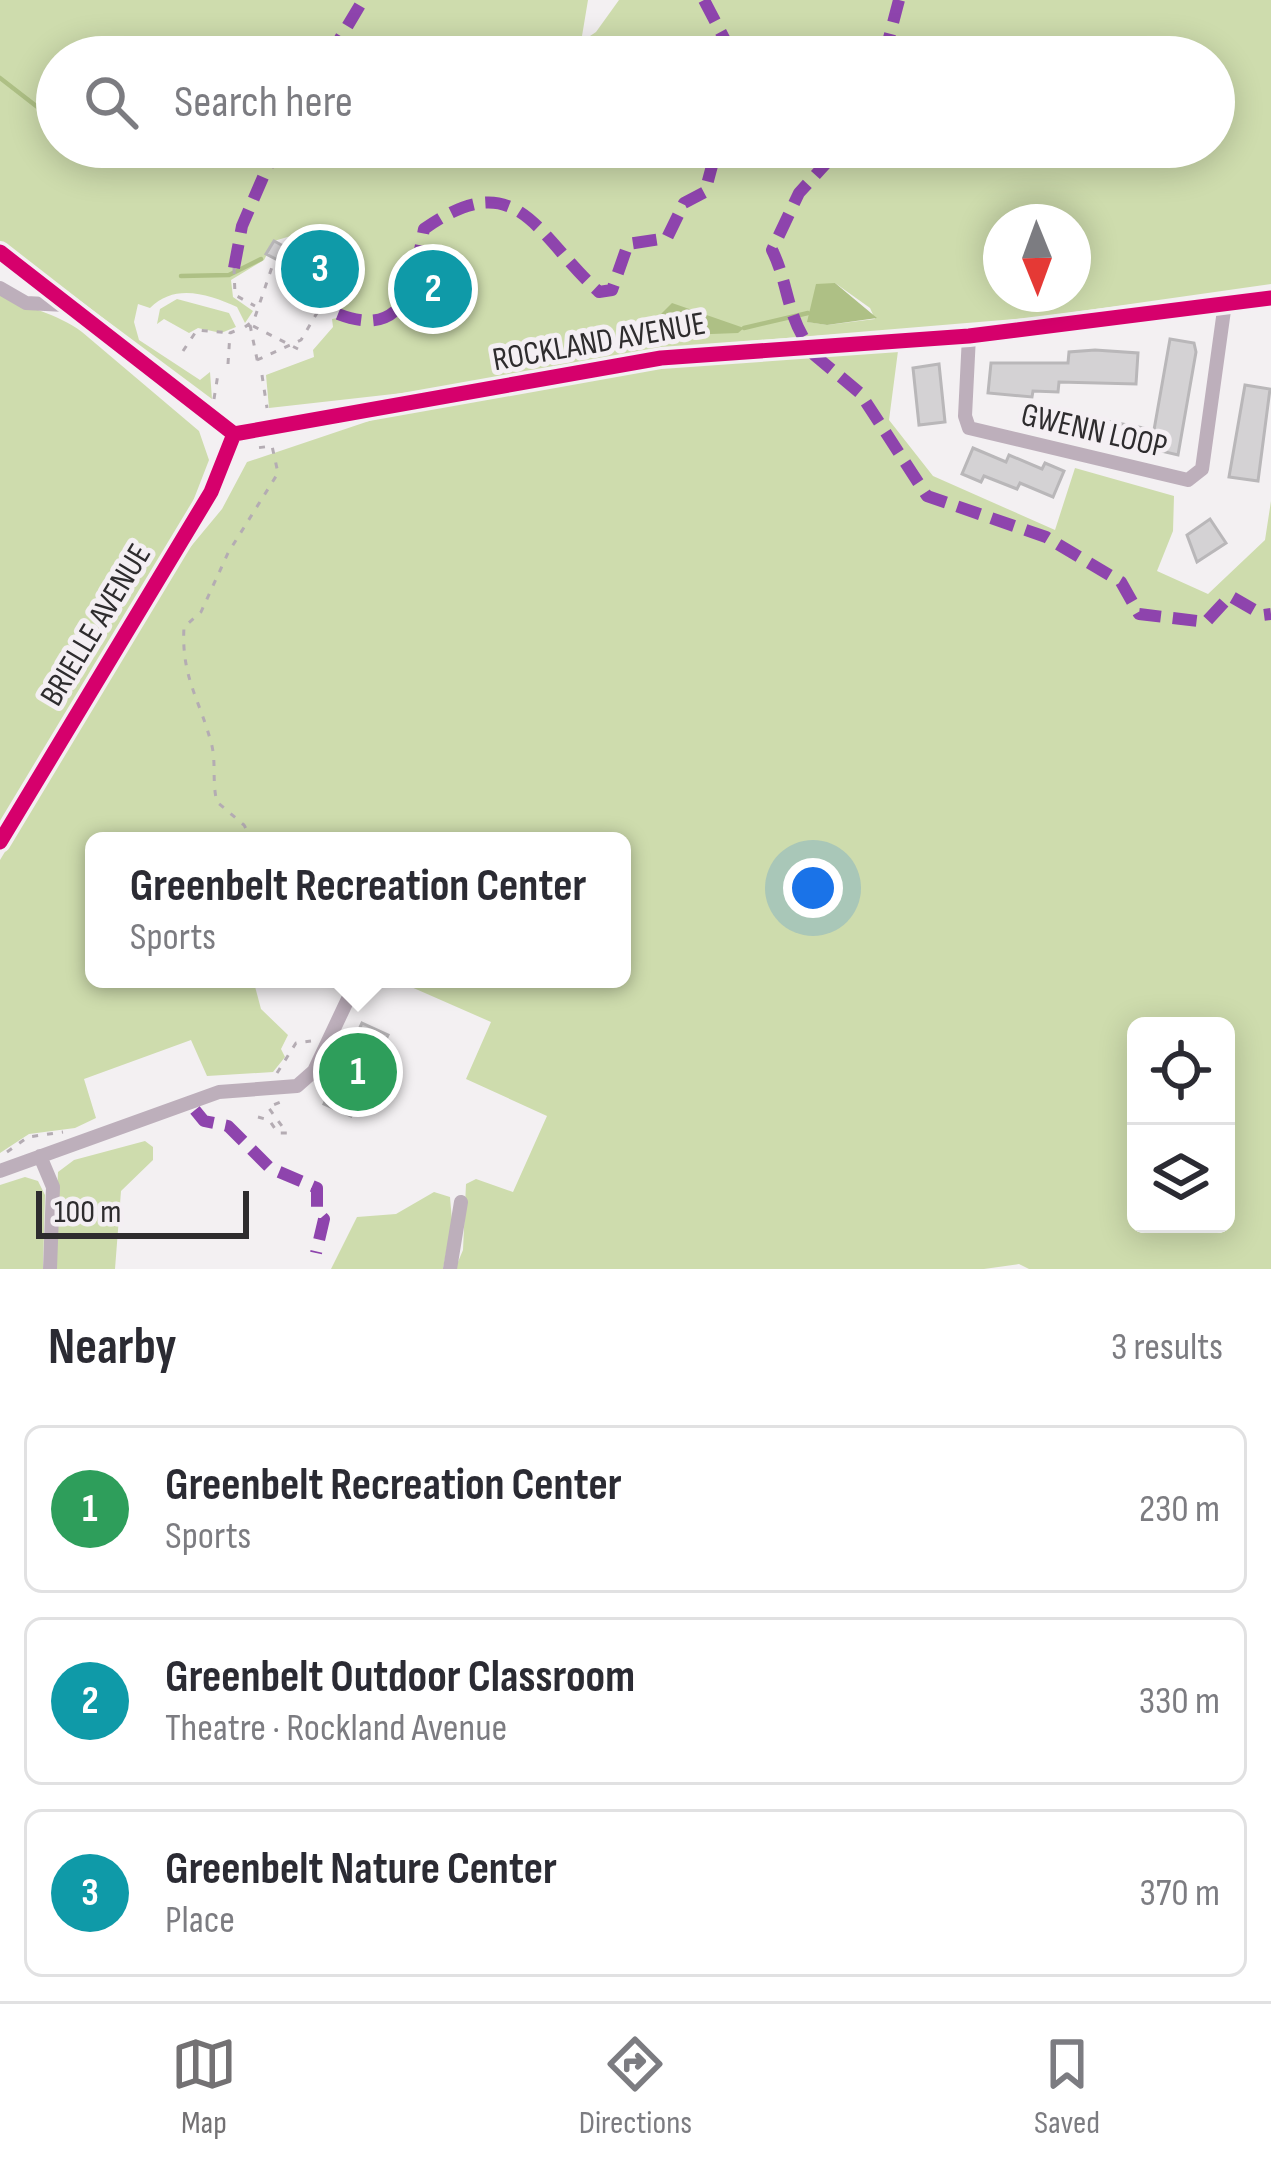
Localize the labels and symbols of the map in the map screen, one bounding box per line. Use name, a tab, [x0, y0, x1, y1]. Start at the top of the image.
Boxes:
north arrow	[983, 204, 1091, 312]
pin: 3	[281, 224, 359, 314]
pin: 2	[394, 244, 472, 334]
street label: ROCKLAND AVENUE	[489, 304, 709, 380]
street label: GWENN LOOP	[1017, 395, 1171, 467]
street label: BRIELLE AVENUE	[32, 537, 160, 713]
your location	[783, 858, 843, 918]
pin: 1	[319, 1027, 397, 1117]
scale bar	[36, 1185, 249, 1238]

